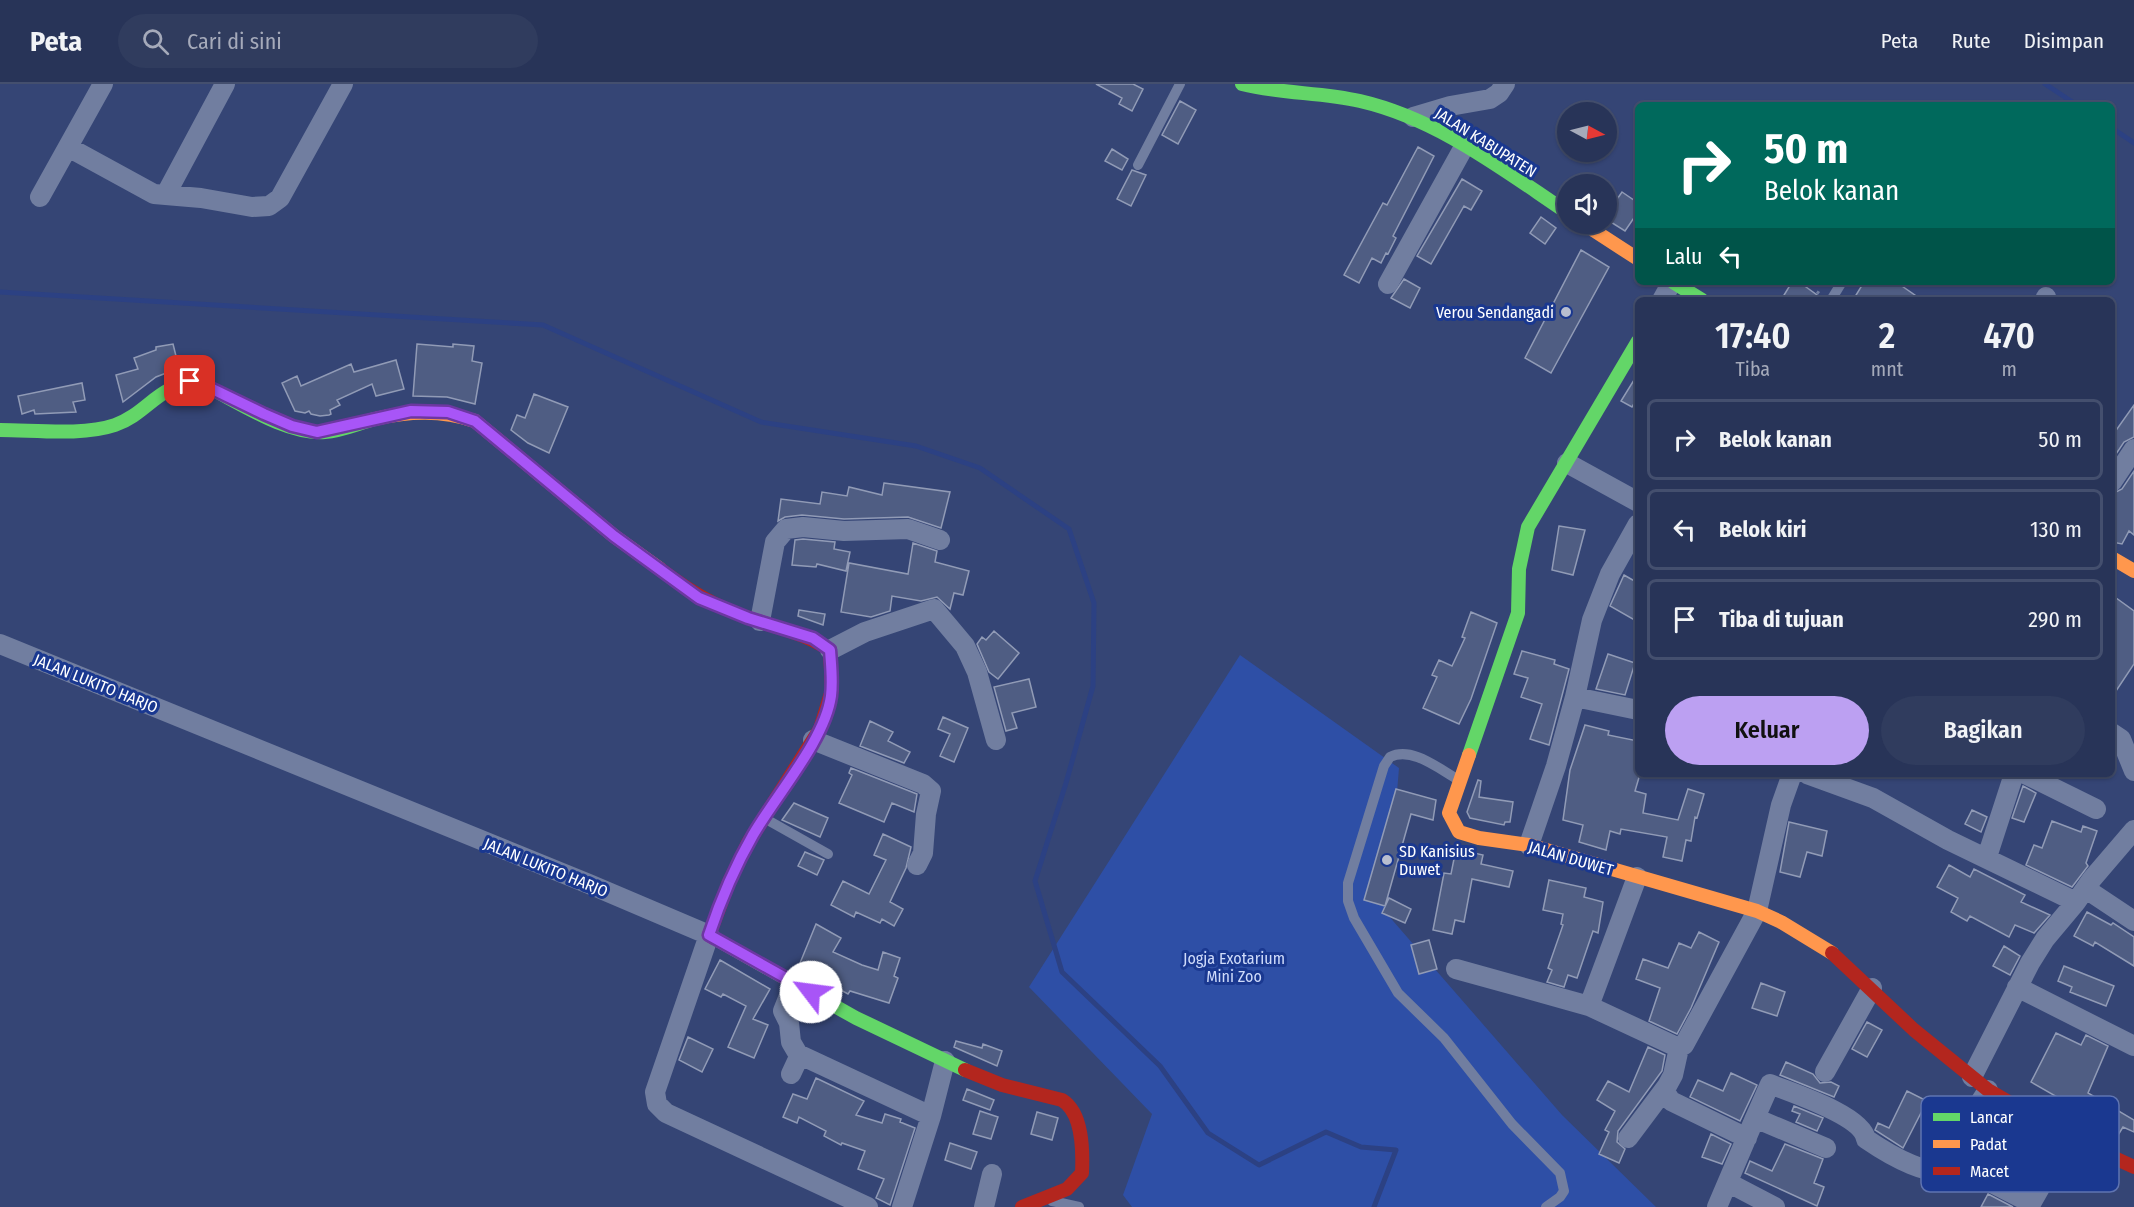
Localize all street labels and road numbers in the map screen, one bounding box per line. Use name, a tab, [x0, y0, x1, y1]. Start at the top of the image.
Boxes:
street label: JALAN KABUPATEN	[1431, 104, 1540, 181]
street label: JALAN LUKITO HARJO	[31, 650, 161, 717]
street label: JALAN LUKITO HARJO	[481, 834, 611, 901]
street label: JALAN DUWET	[1526, 837, 1616, 880]

